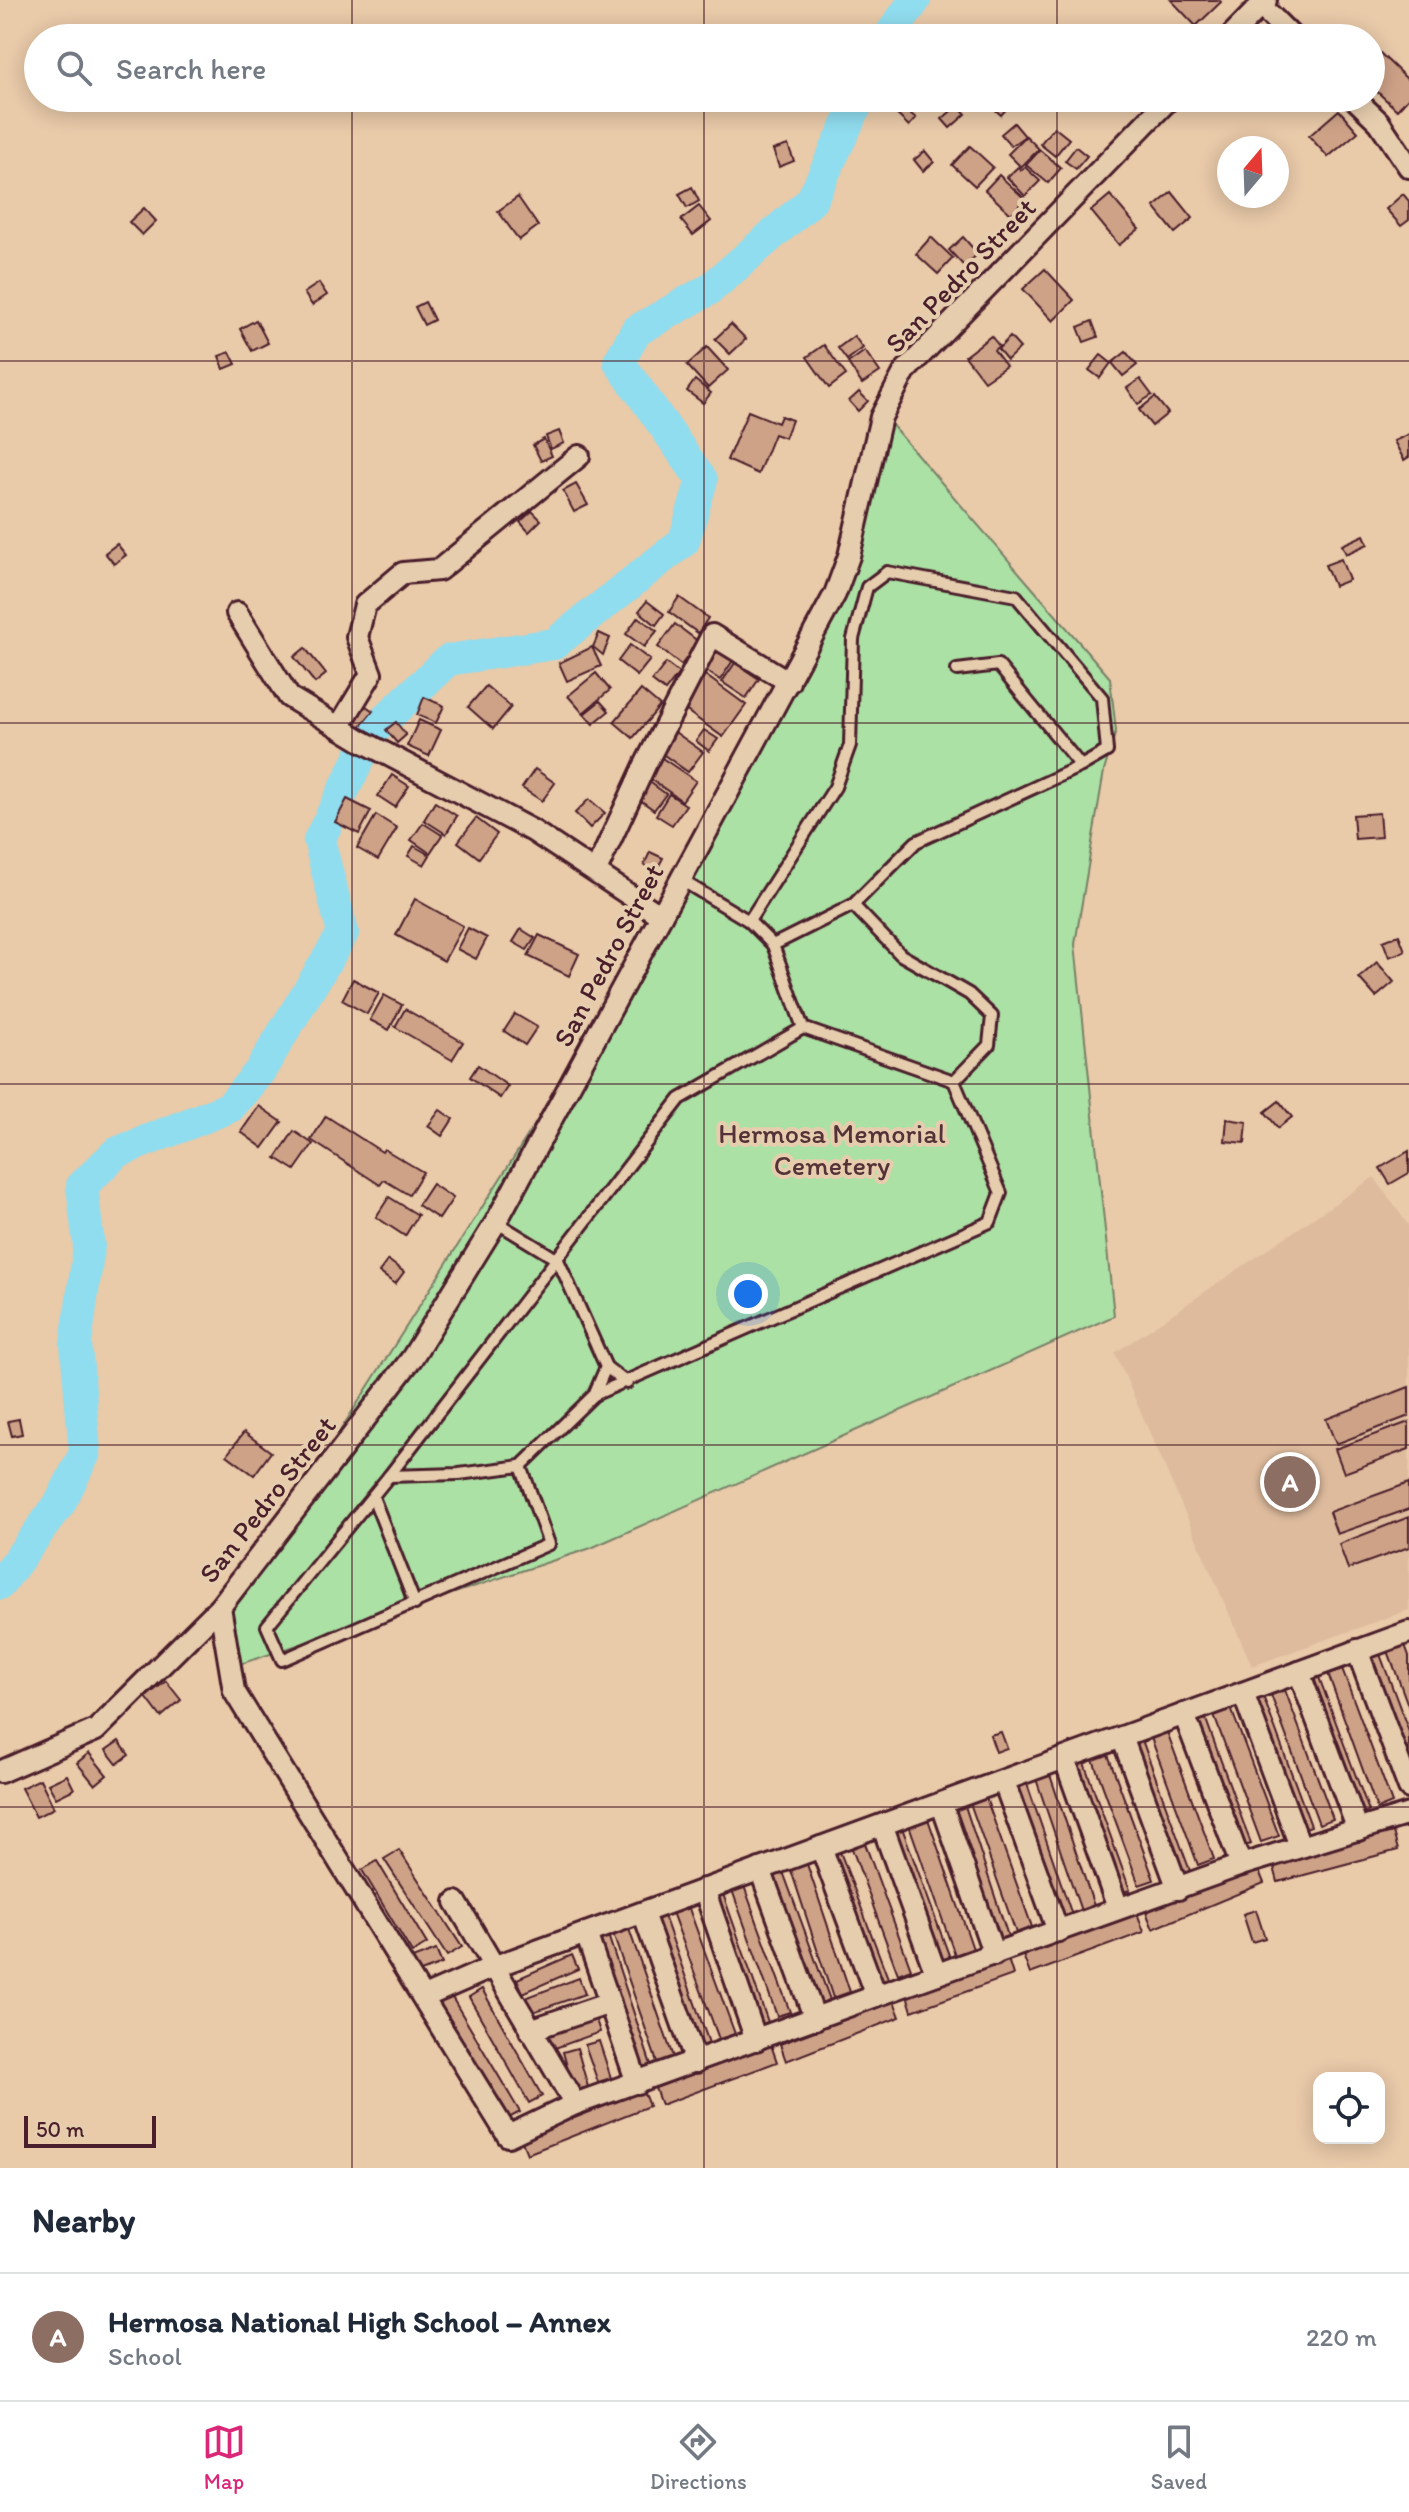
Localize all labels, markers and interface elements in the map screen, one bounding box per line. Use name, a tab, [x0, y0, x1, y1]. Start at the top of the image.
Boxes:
search box	[24, 24, 1385, 112]
icon: search	[52, 46, 96, 90]
text: Search here	[116, 50, 266, 87]
north arrow	[1217, 136, 1289, 208]
street label: San Pedro Street	[877, 190, 1043, 360]
street label: San Pedro Street	[545, 858, 671, 1052]
park label: Hermosa Memorial Cemetery	[718, 1116, 946, 1182]
your location	[728, 1274, 768, 1314]
street label: San Pedro Street	[191, 1409, 343, 1589]
pin: A	[1264, 1452, 1316, 1512]
map controls	[1313, 2072, 1385, 2144]
button: locate	[1313, 2072, 1385, 2144]
scale bar	[24, 2112, 156, 2148]
text: 50 m	[36, 2116, 85, 2143]
text: Nearby	[32, 2200, 135, 2241]
text: Hermosa National High School – Annex	[108, 2303, 611, 2340]
text: A	[50, 2321, 66, 2353]
text: 220 m	[1306, 2321, 1377, 2353]
text: School	[108, 2340, 182, 2372]
tab: Map	[202, 2420, 246, 2495]
tab: Directions	[650, 2420, 747, 2495]
tab: Saved	[1151, 2420, 1207, 2495]

